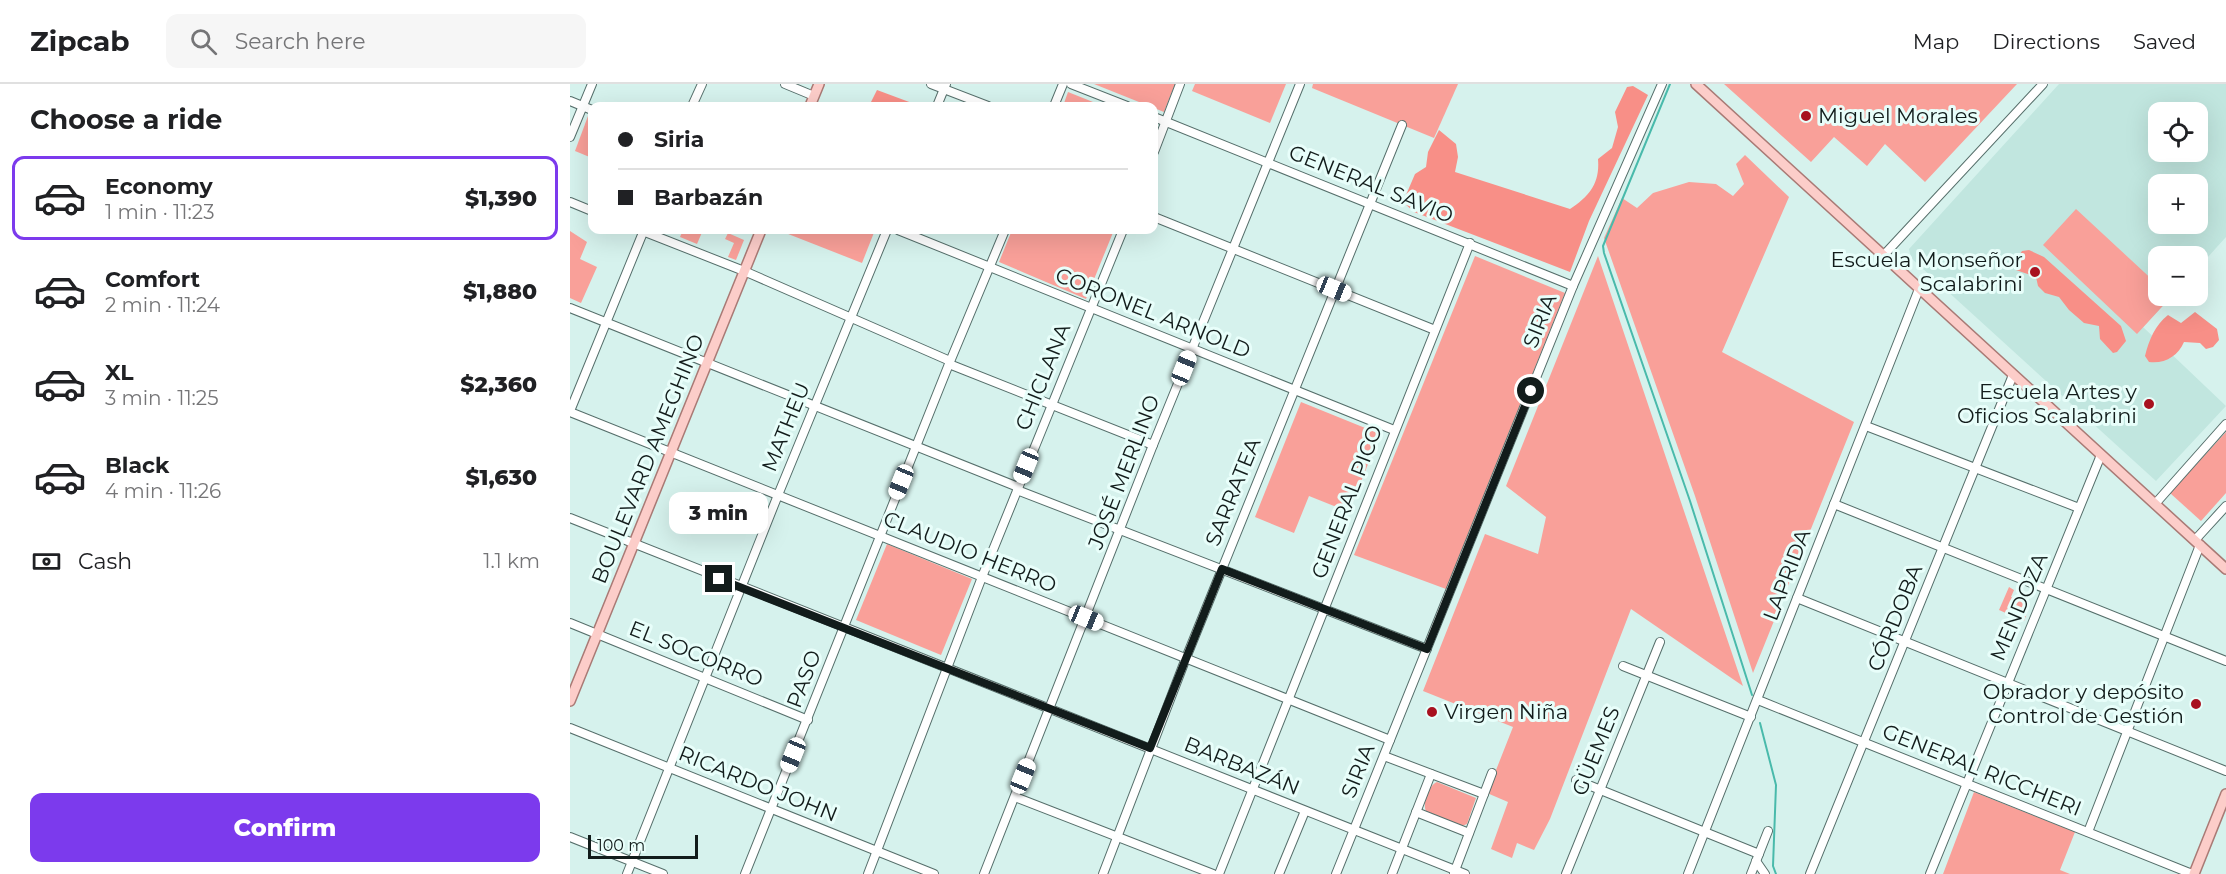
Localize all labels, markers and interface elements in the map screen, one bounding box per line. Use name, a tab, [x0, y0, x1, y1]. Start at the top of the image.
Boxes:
search box	[166, 14, 586, 68]
text: Zipcab	[30, 24, 130, 58]
icon: search	[187, 25, 220, 58]
text: Search here	[235, 28, 366, 55]
text: Map	[1913, 29, 1959, 54]
text: Directions	[1992, 29, 2100, 54]
text: Saved	[2133, 29, 2196, 54]
map controls	[2148, 102, 2208, 306]
button: locate	[2148, 102, 2208, 162]
text: Choose a ride	[30, 103, 222, 136]
place label: Miguel Morales	[1818, 103, 1978, 128]
marker: Miguel Morales	[1799, 109, 1813, 123]
text: Siria	[654, 126, 704, 153]
street label: GENERAL SAVIO	[1285, 139, 1457, 228]
icon: car	[33, 171, 87, 225]
text: Economy	[105, 173, 213, 200]
button: +	[2148, 174, 2208, 234]
text: Barbazán	[654, 184, 763, 211]
text: $1,390	[465, 185, 537, 212]
text: 1 min · 11:23	[105, 200, 214, 224]
button: −	[2148, 246, 2208, 306]
place label: Escuela Monseñor Scalabrini	[1831, 247, 2023, 296]
street label: CORONEL ARNOLD	[1052, 262, 1254, 363]
icon: car	[33, 264, 87, 318]
marker: Escuela Monseñor Scalabrini	[2028, 265, 2042, 279]
text: Comfort	[105, 266, 200, 293]
car	[1314, 274, 1354, 304]
text: $1,880	[463, 278, 537, 305]
street label: SIRIA	[1517, 289, 1562, 351]
text: 2 min · 11:24	[105, 293, 220, 317]
street label: CHICLANA	[1010, 319, 1076, 434]
street label: BOULEVARD AMEGHINO	[586, 330, 709, 587]
car	[1169, 348, 1199, 388]
icon: car	[33, 357, 87, 411]
text: XL	[105, 359, 134, 386]
text: $2,360	[460, 371, 537, 398]
route start	[1517, 377, 1544, 404]
street label: MATHEU	[756, 378, 815, 475]
place label: Escuela Artes y Oficios Scalabrini	[1957, 379, 2138, 428]
text: 3 min · 11:25	[105, 386, 219, 410]
street label: JOSÉ MERLINO	[1082, 391, 1164, 553]
marker: Escuela Artes y Oficios Scalabrini	[2142, 397, 2156, 411]
street label: GENERAL PICO	[1306, 421, 1387, 582]
street label: SARRATEA	[1200, 433, 1266, 549]
car	[1011, 446, 1041, 486]
icon: car	[33, 450, 87, 504]
text: Black	[105, 452, 169, 479]
car	[886, 462, 916, 502]
text: $1,630	[466, 464, 537, 491]
text: 4 min · 11:26	[105, 479, 221, 503]
callout: 3 min	[670, 492, 768, 534]
text: 3 min	[689, 501, 748, 525]
street label: CLAUDIO HERRO	[880, 505, 1060, 598]
street label: LAPRIDA	[1758, 525, 1816, 624]
icon: cash	[30, 545, 63, 578]
text: Cash	[78, 548, 132, 575]
street label: MENDOZA	[1985, 548, 2053, 664]
text: 1.1 km	[483, 549, 540, 573]
street label: CÓRDOBA	[1862, 560, 1928, 675]
route end	[705, 565, 732, 592]
car	[1066, 603, 1106, 633]
street label: EL SOCORRO	[626, 615, 767, 692]
street label: PASO	[781, 646, 826, 711]
place label: Obrador y depósito Control de Gestión	[1983, 679, 2184, 728]
marker: Obrador y depósito Control de Gestión	[2189, 697, 2203, 711]
place label: Virgen Niña	[1444, 699, 1568, 724]
street label: GÜEMES	[1566, 703, 1625, 799]
marker: Virgen Niña	[1425, 705, 1439, 719]
street label: GENERAL RICCHERI	[1879, 718, 2085, 821]
street label: BARBAZÁN	[1181, 731, 1304, 800]
car	[778, 735, 808, 775]
street label: SIRIA	[1335, 739, 1380, 801]
street label: RICARDO JOHN	[675, 740, 841, 827]
car	[1008, 756, 1038, 796]
button: Confirm	[30, 793, 540, 862]
scale bar	[588, 832, 698, 860]
text: 100 m	[597, 836, 645, 855]

